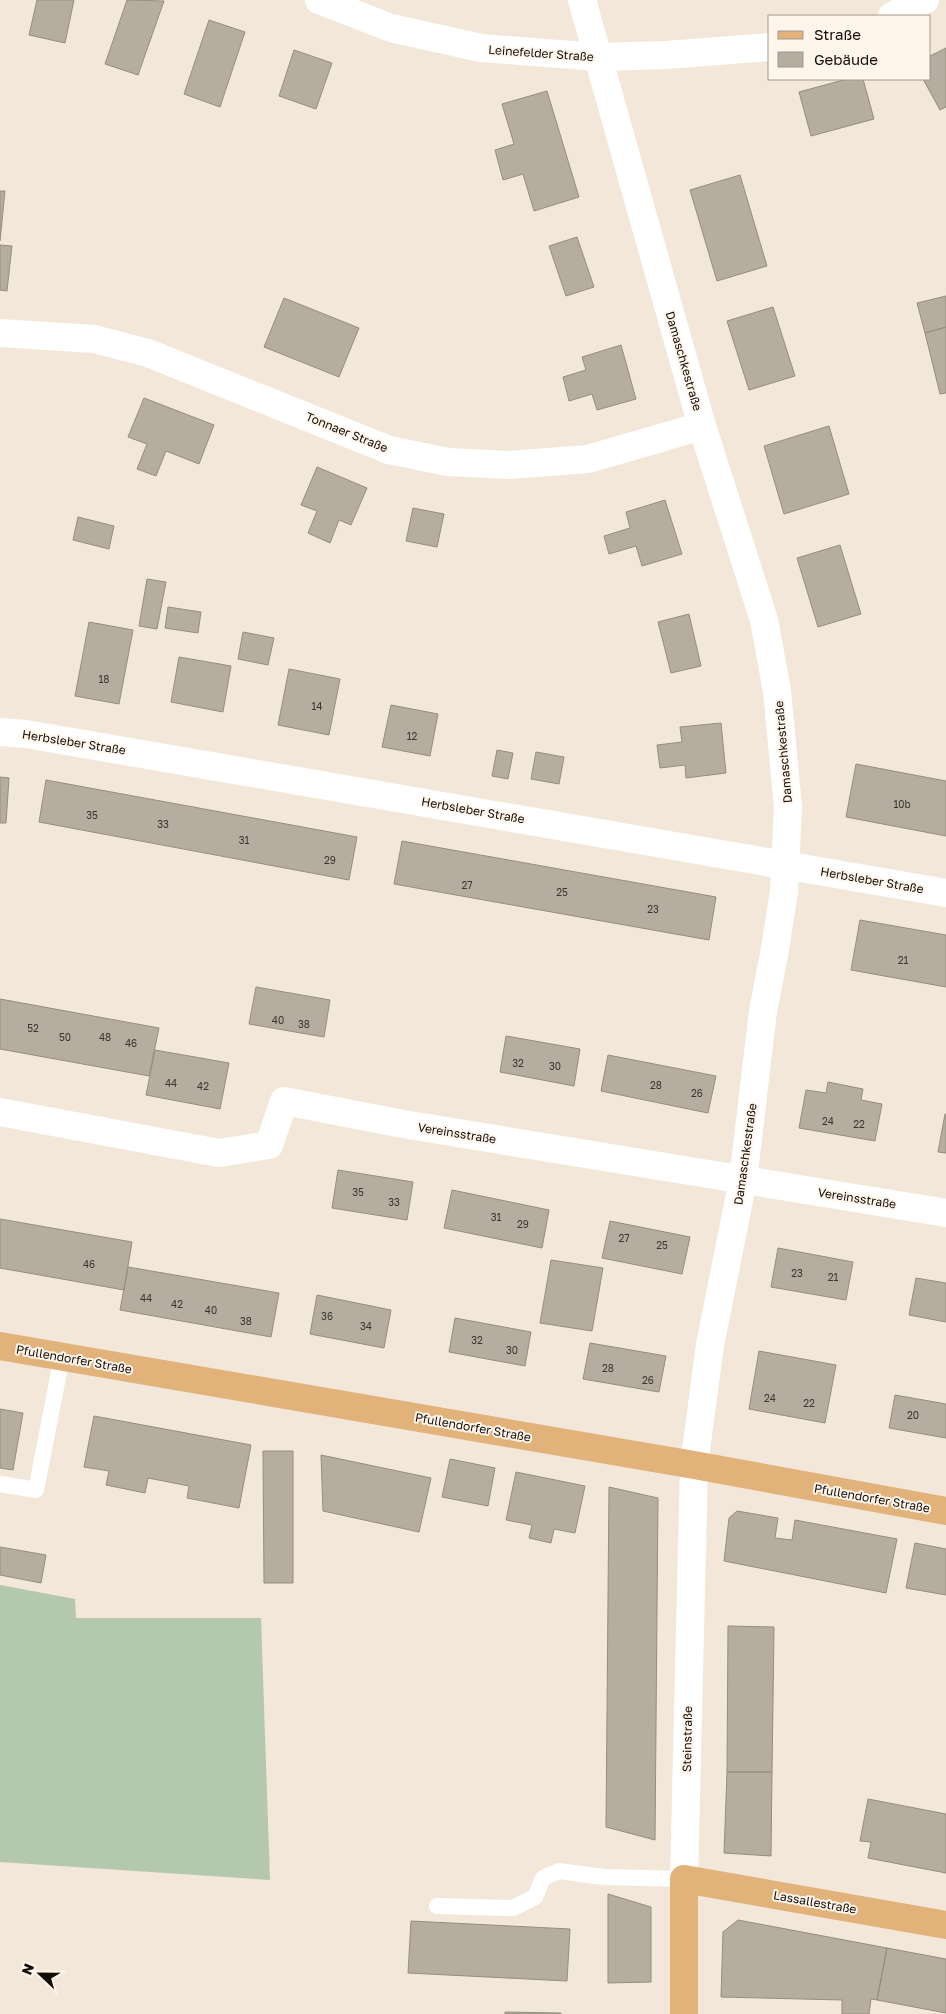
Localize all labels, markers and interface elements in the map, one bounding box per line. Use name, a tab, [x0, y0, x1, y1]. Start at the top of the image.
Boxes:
legend	[768, 15, 931, 80]
text: Straße	[814, 25, 861, 43]
street label: Leinefelder Straße	[488, 42, 594, 64]
text: Gebäude	[814, 50, 878, 68]
street label: Damaschkestraße	[663, 310, 705, 413]
street label: Tonnaer Straße	[304, 409, 390, 455]
house number: 18	[99, 673, 109, 685]
house number: 14	[312, 700, 322, 712]
street label: Damaschkestraße	[771, 700, 795, 804]
street label: Herbsleber Straße	[21, 726, 127, 758]
house number: 12	[407, 730, 418, 742]
street label: Herbsleber Straße	[420, 794, 526, 826]
house number: 10b	[893, 798, 911, 810]
house number: 35	[86, 809, 98, 821]
house number: 33	[157, 818, 169, 830]
house number: 31	[239, 834, 249, 846]
house number: 29	[324, 854, 336, 866]
street label: Herbsleber Straße	[819, 864, 925, 896]
house number: 27	[461, 879, 473, 891]
house number: 25	[556, 886, 568, 898]
house number: 23	[647, 903, 659, 915]
house number: 21	[898, 954, 908, 966]
house number: 40	[272, 1014, 284, 1026]
house number: 38	[298, 1018, 310, 1030]
house number: 52	[27, 1022, 39, 1034]
house number: 50	[59, 1031, 71, 1043]
house number: 48	[99, 1031, 111, 1043]
house number: 46	[125, 1037, 137, 1049]
house number: 32	[512, 1057, 524, 1069]
house number: 30	[549, 1060, 561, 1072]
house number: 44	[165, 1077, 177, 1089]
house number: 28	[650, 1079, 662, 1091]
house number: 42	[197, 1080, 209, 1092]
house number: 26	[691, 1087, 703, 1099]
street label: Damaschkestraße	[730, 1102, 760, 1206]
house number: 24	[822, 1115, 834, 1127]
house number: 22	[853, 1118, 865, 1130]
street label: Vereinsstraße	[417, 1119, 497, 1147]
street label: Vereinsstraße	[817, 1184, 897, 1212]
house number: 35	[352, 1186, 364, 1198]
house number: 33	[388, 1196, 400, 1208]
house number: 31	[491, 1211, 501, 1223]
house number: 29	[517, 1218, 529, 1230]
house number: 27	[618, 1232, 630, 1244]
house number: 25	[656, 1239, 668, 1251]
house number: 46	[83, 1258, 95, 1270]
house number: 23	[791, 1267, 803, 1279]
house number: 21	[828, 1271, 838, 1283]
house number: 44	[140, 1292, 152, 1304]
house number: 42	[171, 1298, 183, 1310]
house number: 40	[205, 1304, 217, 1316]
house number: 36	[321, 1310, 333, 1322]
house number: 38	[240, 1315, 252, 1327]
house number: 34	[360, 1320, 372, 1332]
house number: 32	[471, 1334, 483, 1346]
street label: Pfullendorfer Straße	[15, 1341, 133, 1377]
house number: 30	[506, 1344, 518, 1356]
house number: 28	[602, 1362, 614, 1374]
house number: 26	[642, 1374, 654, 1386]
house number: 24	[764, 1392, 776, 1404]
house number: 22	[803, 1397, 815, 1409]
street label: Pfullendorfer Straße	[414, 1409, 532, 1445]
house number: 20	[907, 1409, 919, 1421]
street label: Pfullendorfer Straße	[813, 1480, 931, 1516]
street label: Steinstraße	[679, 1706, 695, 1772]
street label: Lassallestraße	[772, 1887, 858, 1917]
north arrow	[15, 1949, 65, 1999]
text: N	[18, 1961, 37, 1977]

